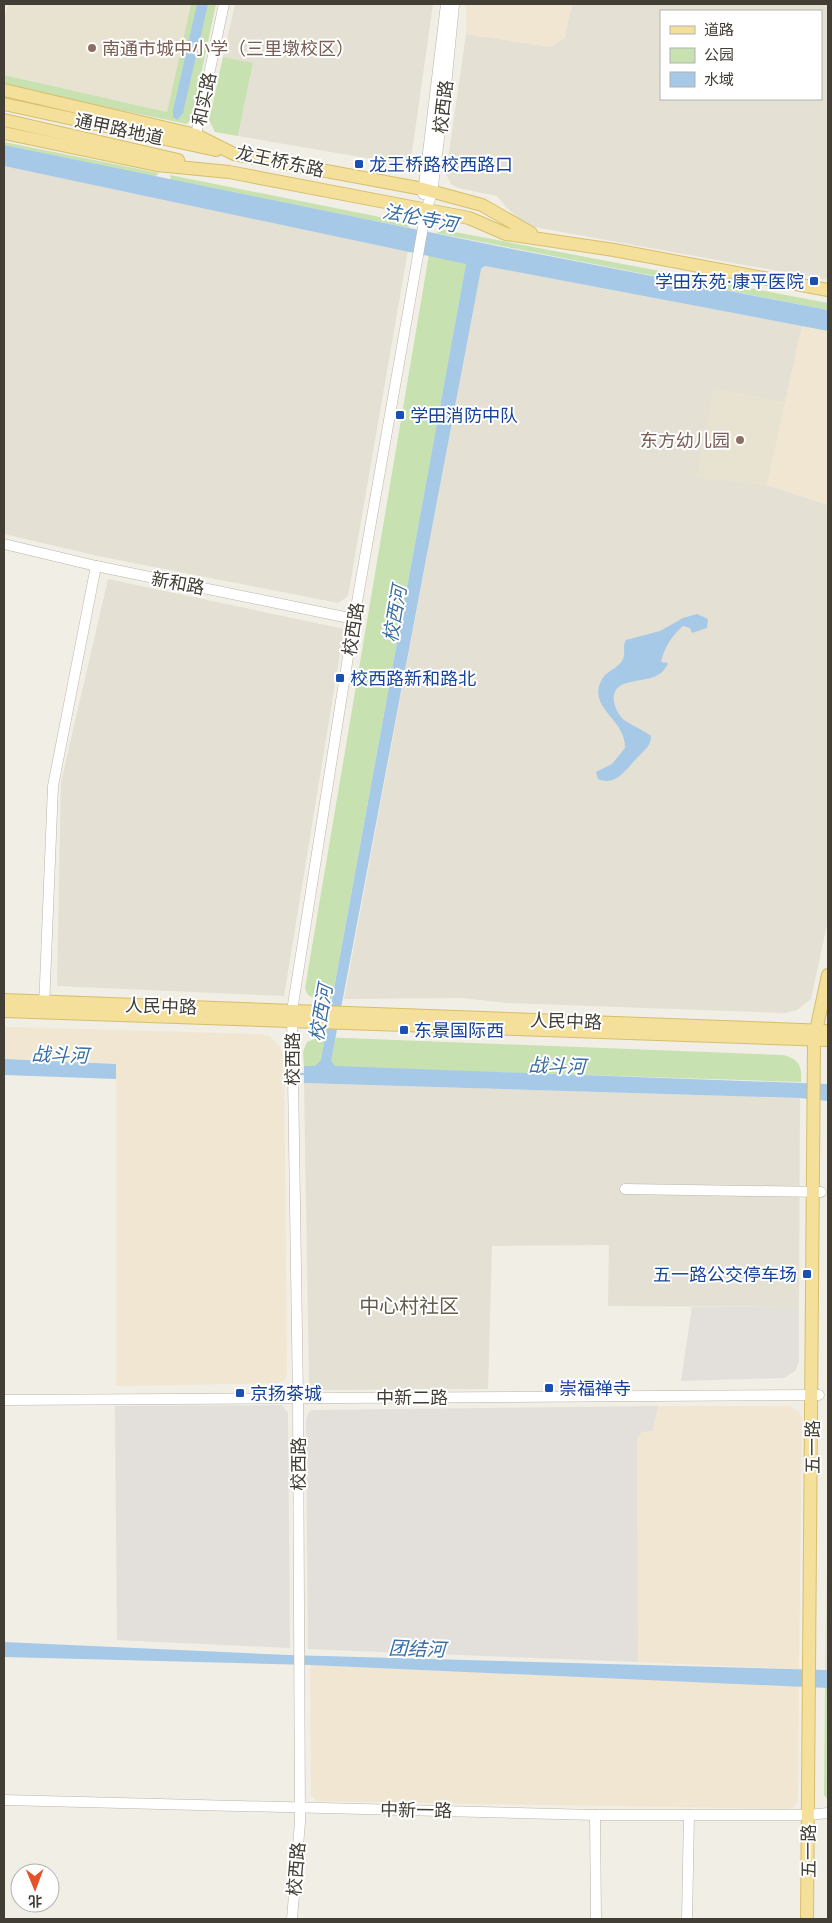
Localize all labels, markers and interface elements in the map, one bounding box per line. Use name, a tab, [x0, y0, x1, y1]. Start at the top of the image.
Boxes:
legend	[660, 10, 822, 100]
text: 道路	[704, 20, 734, 39]
place label: 南通市城中小学（三里墩校区）	[102, 38, 354, 59]
marker: 南通市城中小学（三里墩校区）	[86, 42, 98, 54]
text: 公园	[704, 45, 734, 64]
street label: 和实路	[188, 70, 220, 128]
text: 水域	[704, 70, 734, 89]
street label: 校西路	[429, 79, 457, 135]
street label: 通甲路地道	[73, 109, 165, 149]
street label: 龙王桥东路	[234, 141, 326, 181]
place label: 龙王桥路校西路口	[369, 154, 513, 175]
marker: 龙王桥路校西路口	[353, 158, 365, 170]
water label: 法伦寺河	[380, 199, 463, 237]
place label: 学田东苑·康平医院	[655, 271, 804, 292]
marker: 学田东苑·康平医院	[808, 275, 820, 287]
place label: 学田消防中队	[410, 405, 518, 426]
marker: 学田消防中队	[394, 409, 406, 421]
place label: 东方幼儿园	[640, 430, 730, 451]
marker: 东方幼儿园	[734, 434, 746, 446]
street label: 新和路	[149, 568, 207, 598]
water label: 校西河	[379, 580, 412, 644]
street label: 校西路	[338, 601, 368, 657]
place label: 校西路新和路北	[350, 668, 476, 689]
marker: 校西路新和路北	[334, 672, 346, 684]
water label: 校西河	[305, 979, 338, 1043]
street label: 人民中路	[125, 994, 197, 1018]
street label: 人民中路	[530, 1009, 602, 1033]
place label: 东景国际西	[414, 1020, 504, 1041]
marker: 东景国际西	[398, 1024, 410, 1036]
street label: 校西路	[282, 1032, 303, 1086]
water label: 战斗河	[31, 1043, 93, 1068]
water label: 战斗河	[528, 1054, 590, 1079]
place label: 五一路公交停车场	[653, 1264, 797, 1285]
marker: 五一路公交停车场	[801, 1268, 813, 1280]
district label: 中心村社区	[359, 1294, 459, 1318]
place label: 崇福禅寺	[559, 1378, 631, 1399]
marker: 崇福禅寺	[543, 1382, 555, 1394]
place label: 京扬茶城	[250, 1383, 322, 1404]
marker: 京扬茶城	[234, 1387, 246, 1399]
street label: 中新二路	[376, 1387, 448, 1408]
street label: 五一路	[802, 1420, 823, 1474]
street label: 校西路	[288, 1437, 309, 1491]
water label: 团结河	[388, 1637, 450, 1662]
street label: 中新一路	[380, 1799, 452, 1821]
street label: 五一路	[798, 1824, 819, 1878]
street label: 校西路	[283, 1841, 309, 1897]
north arrow	[10, 1863, 60, 1913]
text: 北	[28, 1893, 42, 1910]

